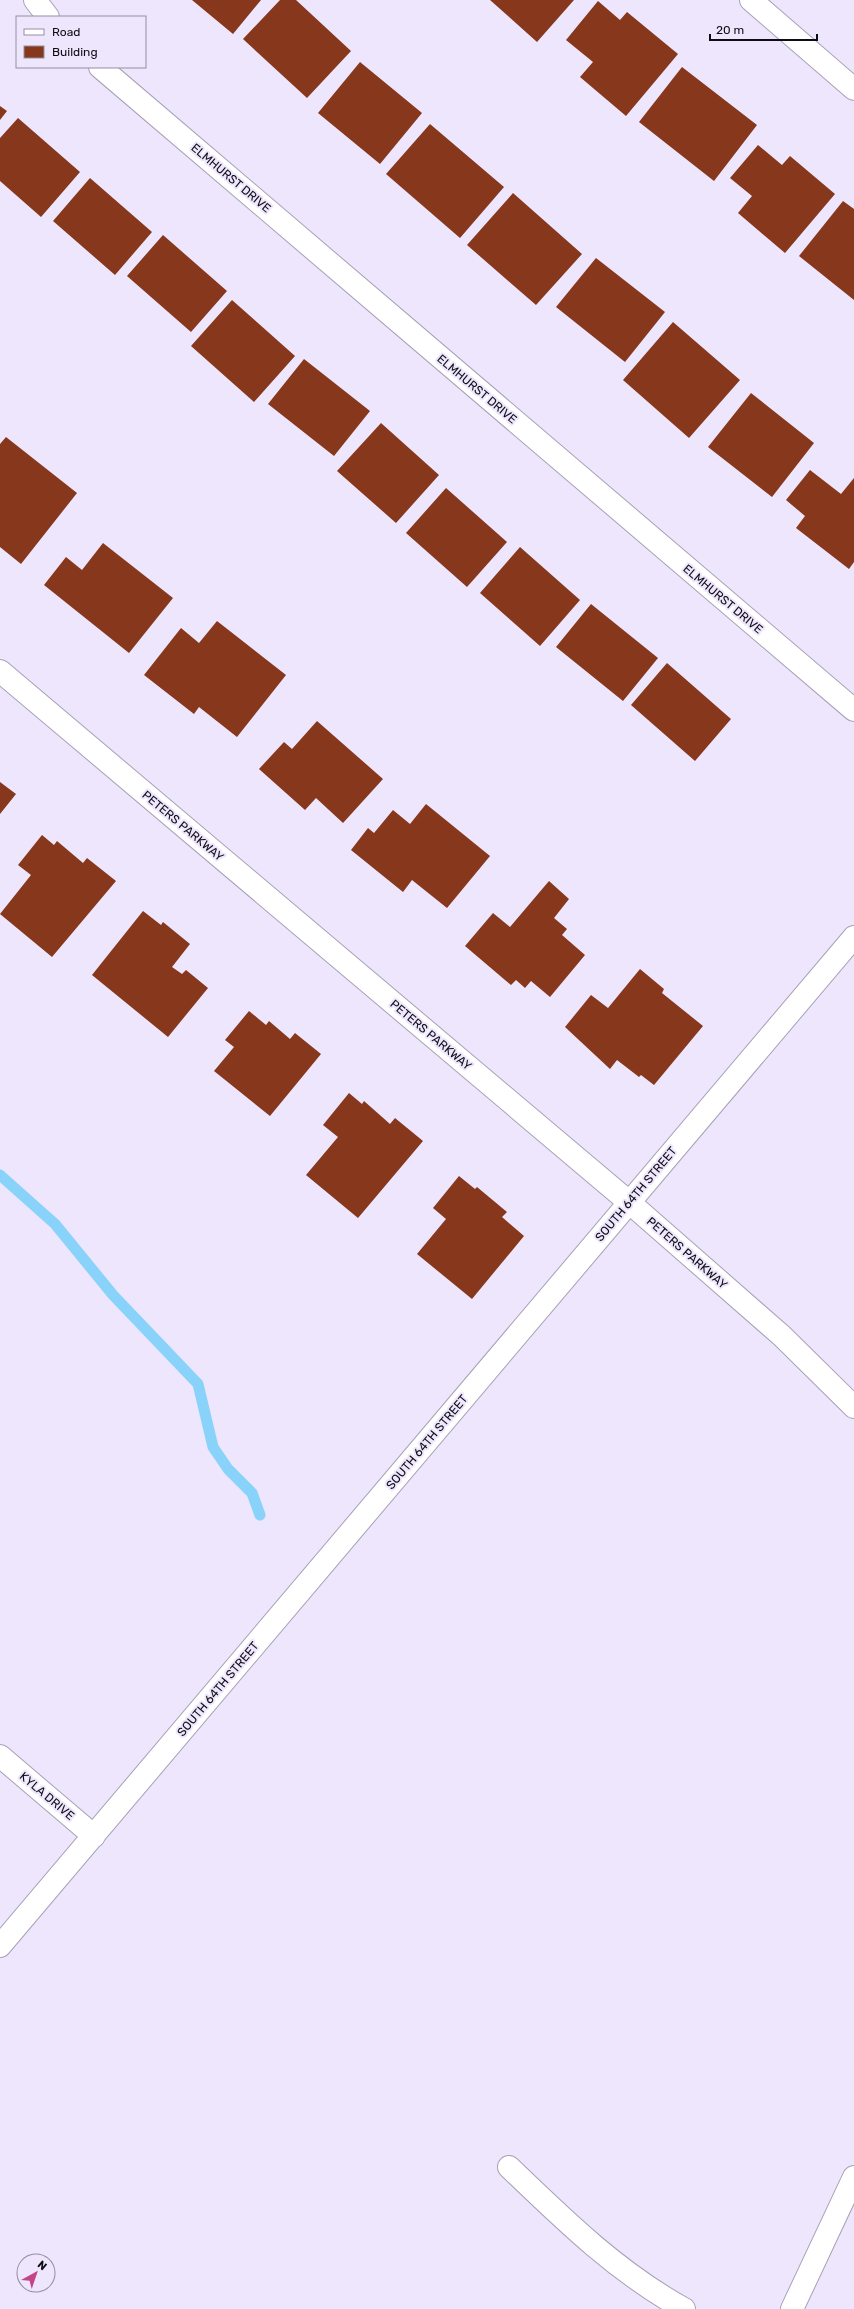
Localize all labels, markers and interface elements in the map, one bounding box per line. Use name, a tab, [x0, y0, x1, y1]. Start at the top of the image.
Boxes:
legend	[16, 16, 146, 68]
scale bar	[710, 16, 817, 42]
text: 20 m	[716, 23, 744, 37]
text: Road	[52, 25, 80, 39]
text: Building	[52, 45, 98, 59]
street label: ELMHURST DRIVE	[188, 141, 274, 215]
street label: ELMHURST DRIVE	[434, 352, 520, 426]
street label: ELMHURST DRIVE	[680, 562, 766, 636]
street label: PETERS PARKWAY	[139, 788, 227, 864]
street label: PETERS PARKWAY	[387, 997, 475, 1073]
street label: SOUTH 64TH STREET	[592, 1144, 680, 1244]
street label: PETERS PARKWAY	[644, 1214, 730, 1292]
street label: SOUTH 64TH STREET	[383, 1392, 471, 1492]
street label: SOUTH 64TH STREET	[174, 1639, 262, 1739]
street label: KYLA DRIVE	[17, 1769, 77, 1823]
north arrow	[16, 2253, 56, 2293]
text: N	[35, 2258, 49, 2273]

